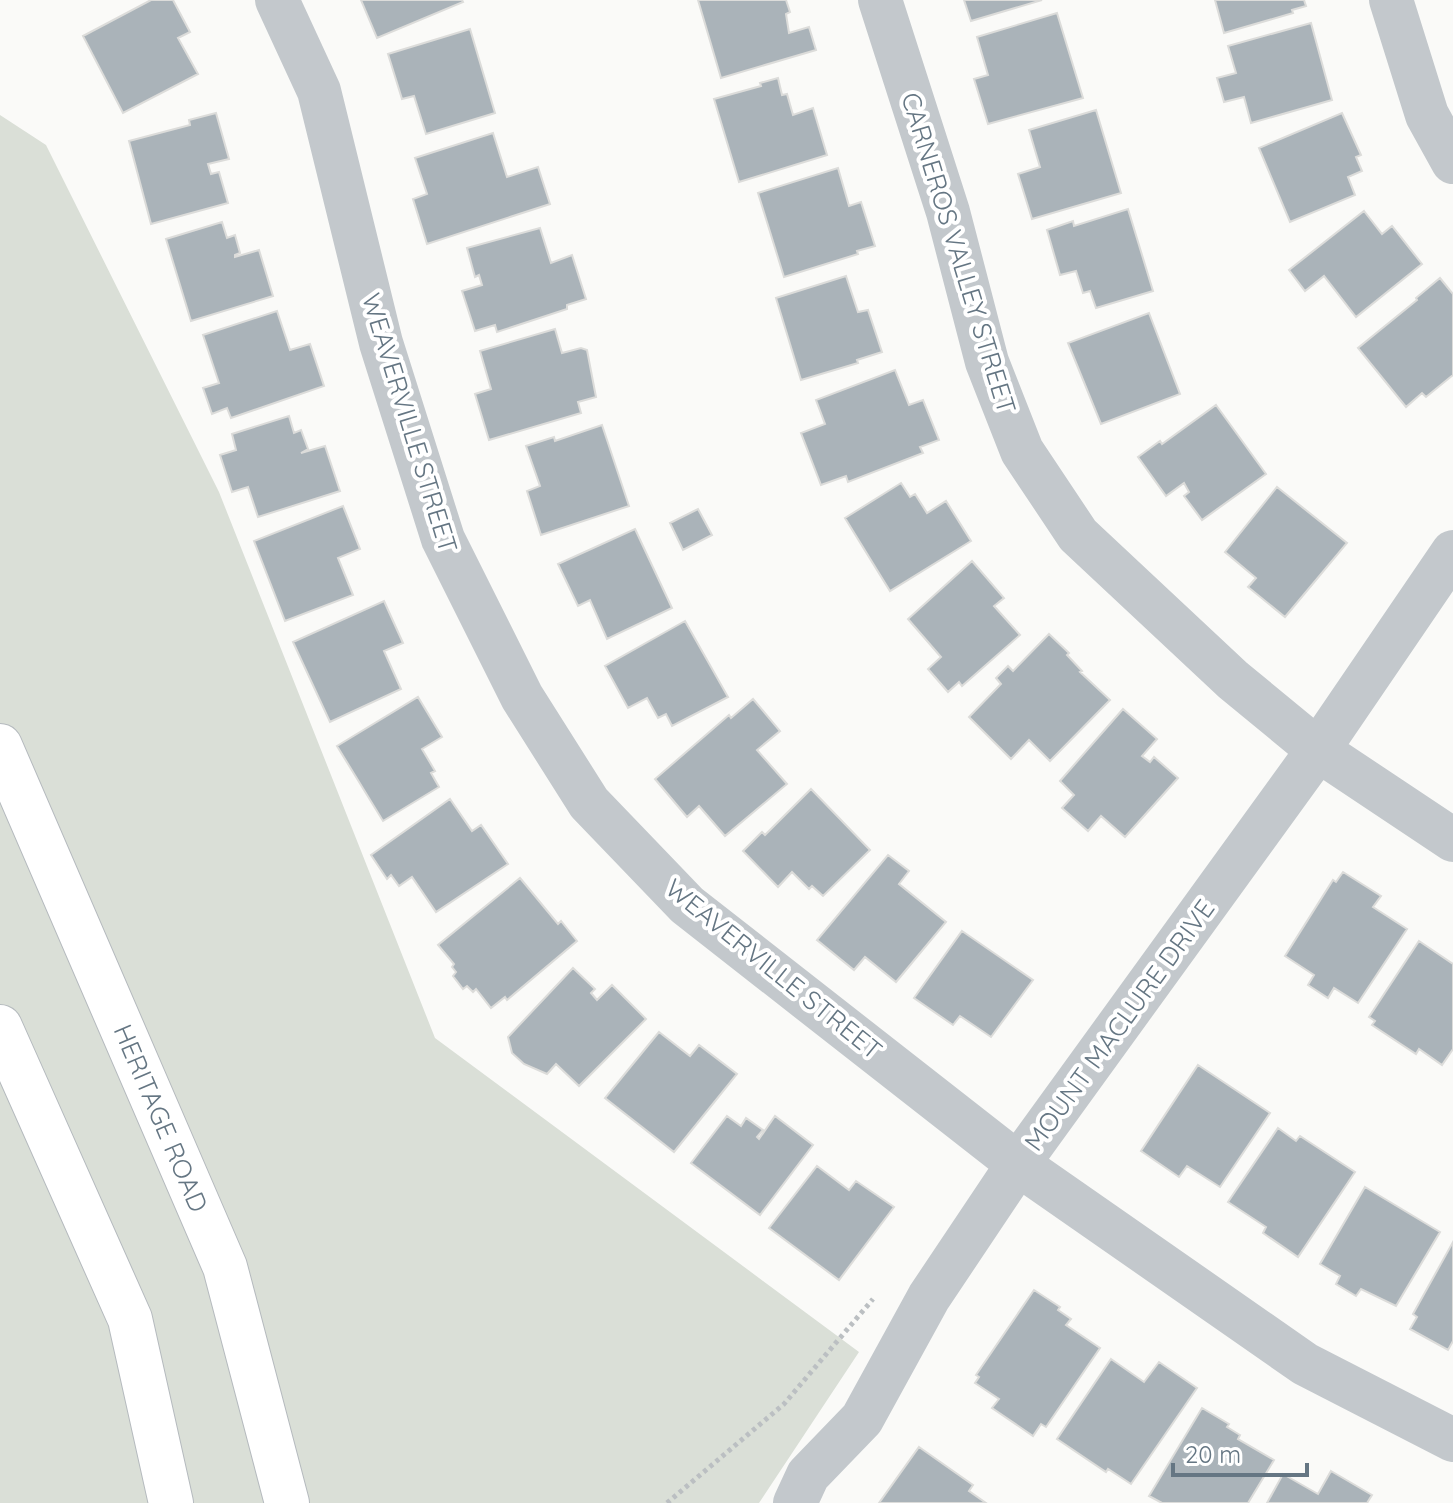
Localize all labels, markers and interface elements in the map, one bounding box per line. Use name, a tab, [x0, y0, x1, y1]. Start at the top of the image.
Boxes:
street label: CARNEROS VALLEY STREET	[894, 88, 1024, 418]
street label: WEAVERVILLE STREET	[355, 289, 465, 557]
street label: WEAVERVILLE STREET	[659, 871, 889, 1067]
street label: MOUNT MACLURE DRIVE	[1017, 893, 1221, 1157]
street label: HERITAGE ROAD	[107, 1019, 215, 1217]
scale bar	[1173, 1427, 1307, 1477]
text: 20 m	[1185, 1439, 1241, 1469]

